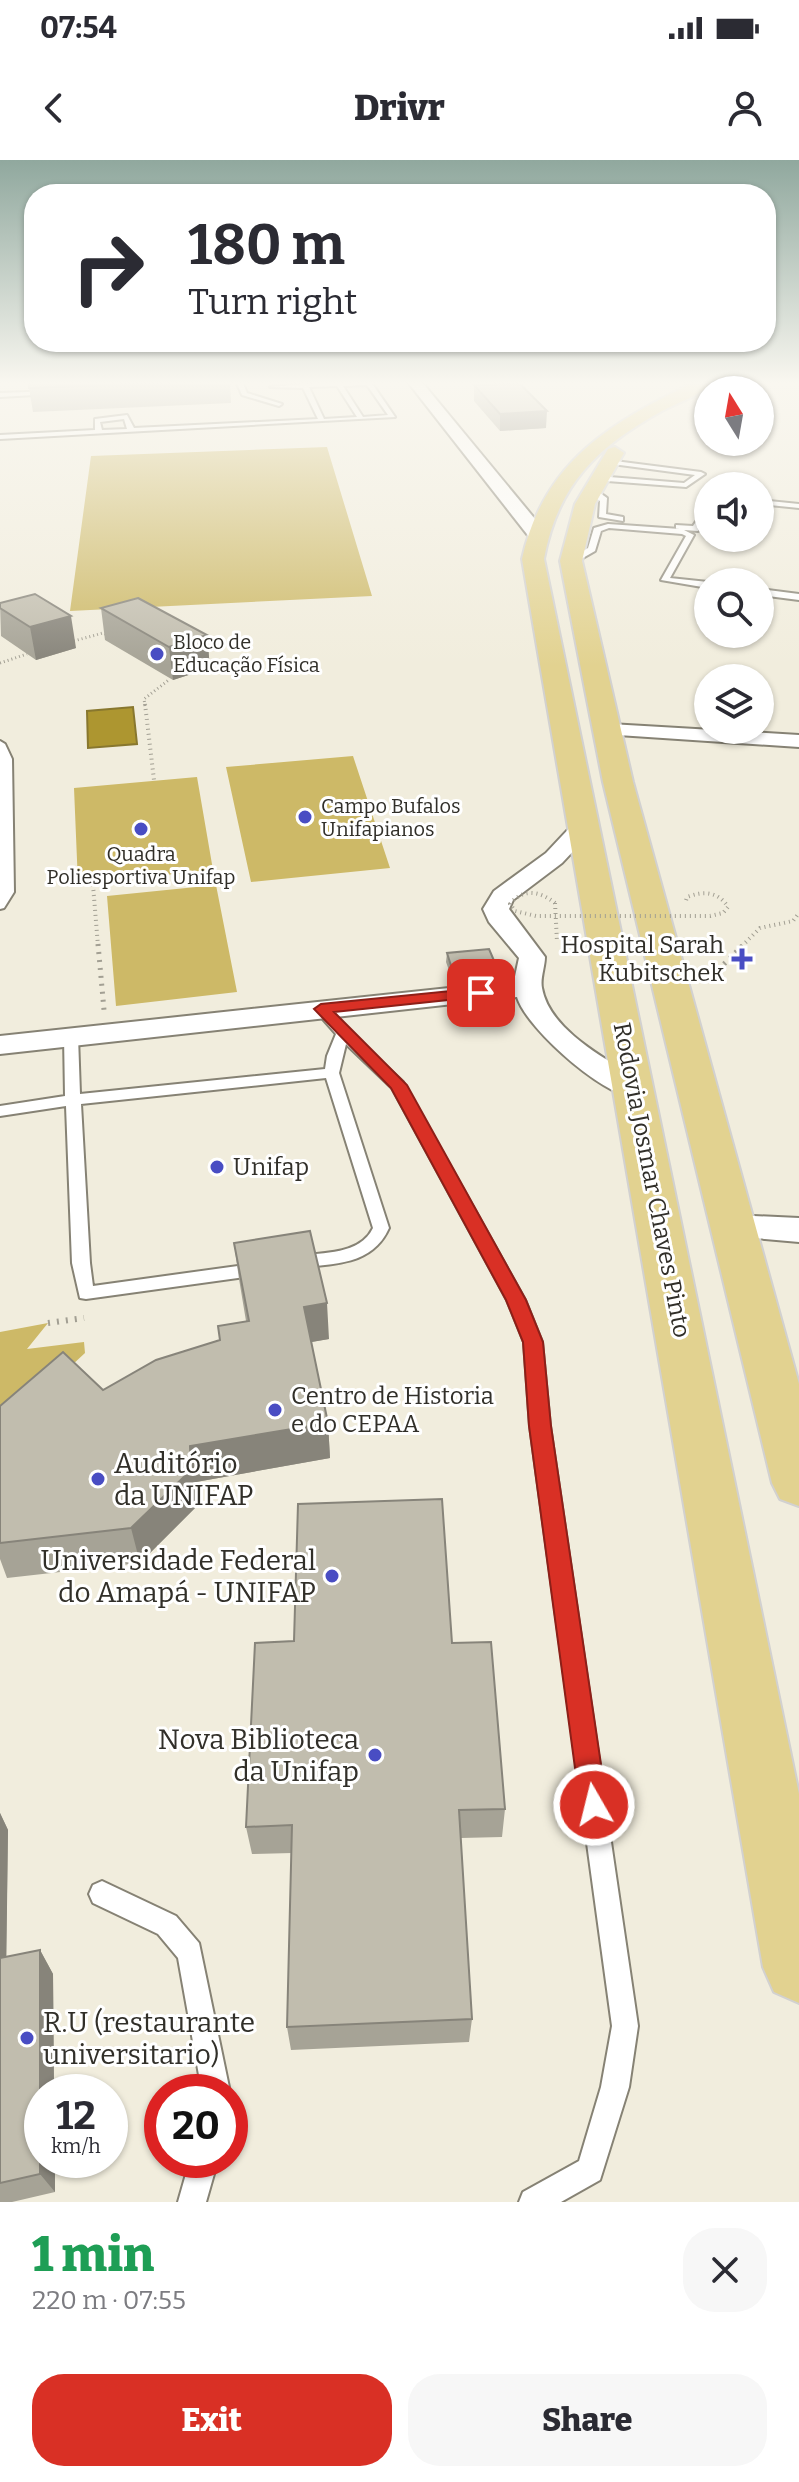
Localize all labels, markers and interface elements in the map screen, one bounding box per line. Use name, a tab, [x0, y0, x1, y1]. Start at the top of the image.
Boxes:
text: 07:54	[40, 10, 117, 46]
icon: back	[32, 86, 76, 130]
text: Drivr	[354, 86, 445, 130]
icon: person	[723, 86, 767, 130]
text: 180 m	[188, 212, 345, 279]
icon: right	[56, 216, 160, 320]
text: Turn right	[188, 280, 357, 324]
north arrow	[694, 376, 774, 456]
map controls	[694, 376, 774, 744]
button: sound	[694, 472, 774, 552]
button: search	[694, 568, 774, 648]
place label: Bloco de Educação Física	[173, 630, 320, 677]
marker: Bloco de Educação Física	[148, 645, 166, 663]
button: layers	[694, 664, 774, 744]
place label: Campo Bufalos Unifapianos	[321, 794, 460, 841]
marker: Campo Bufalos Unifapianos	[296, 808, 314, 826]
marker: Quadra Poliesportiva Unifap	[132, 820, 150, 838]
place label: Quadra Poliesportiva Unifap	[47, 842, 235, 889]
place label: Hospital Sarah Kubitschek	[560, 931, 724, 987]
marker: Hospital Sarah Kubitschek	[731, 948, 753, 970]
pin	[447, 959, 515, 1027]
icon: arrive	[459, 971, 503, 1015]
street label: Rodovia Josmar Chaves Pinto	[608, 1020, 696, 1340]
place label: Unifap	[233, 1153, 309, 1181]
marker: Unifap	[208, 1158, 226, 1176]
place label: Centro de Historia e do CEPAA	[291, 1382, 494, 1438]
marker: Centro de Historia e do CEPAA	[266, 1401, 284, 1419]
place label: Auditório da UNIFAP	[114, 1447, 254, 1512]
marker: Auditório da UNIFAP	[89, 1470, 107, 1488]
place label: Universidade Federal do Amapá - UNIFAP	[41, 1544, 316, 1609]
marker: Universidade Federal do Amapá - UNIFAP	[323, 1567, 341, 1585]
place label: Nova Biblioteca da Unifap	[158, 1723, 359, 1788]
marker: Nova Biblioteca da Unifap	[366, 1746, 384, 1764]
position arrow	[552, 1763, 636, 1847]
place label: R.U (restaurante universitario)	[43, 2006, 255, 2071]
marker: R.U (restaurante universitario)	[18, 2029, 36, 2047]
speed limit sign: 20	[144, 2074, 248, 2178]
text: 12	[56, 2092, 96, 2140]
text: km/h	[51, 2134, 101, 2158]
text: 1 min	[32, 2226, 154, 2284]
button: close	[683, 2228, 767, 2312]
text: 220 m · 07:55	[32, 2285, 186, 2316]
button: Exit	[32, 2374, 392, 2466]
button: Share	[408, 2374, 767, 2466]

